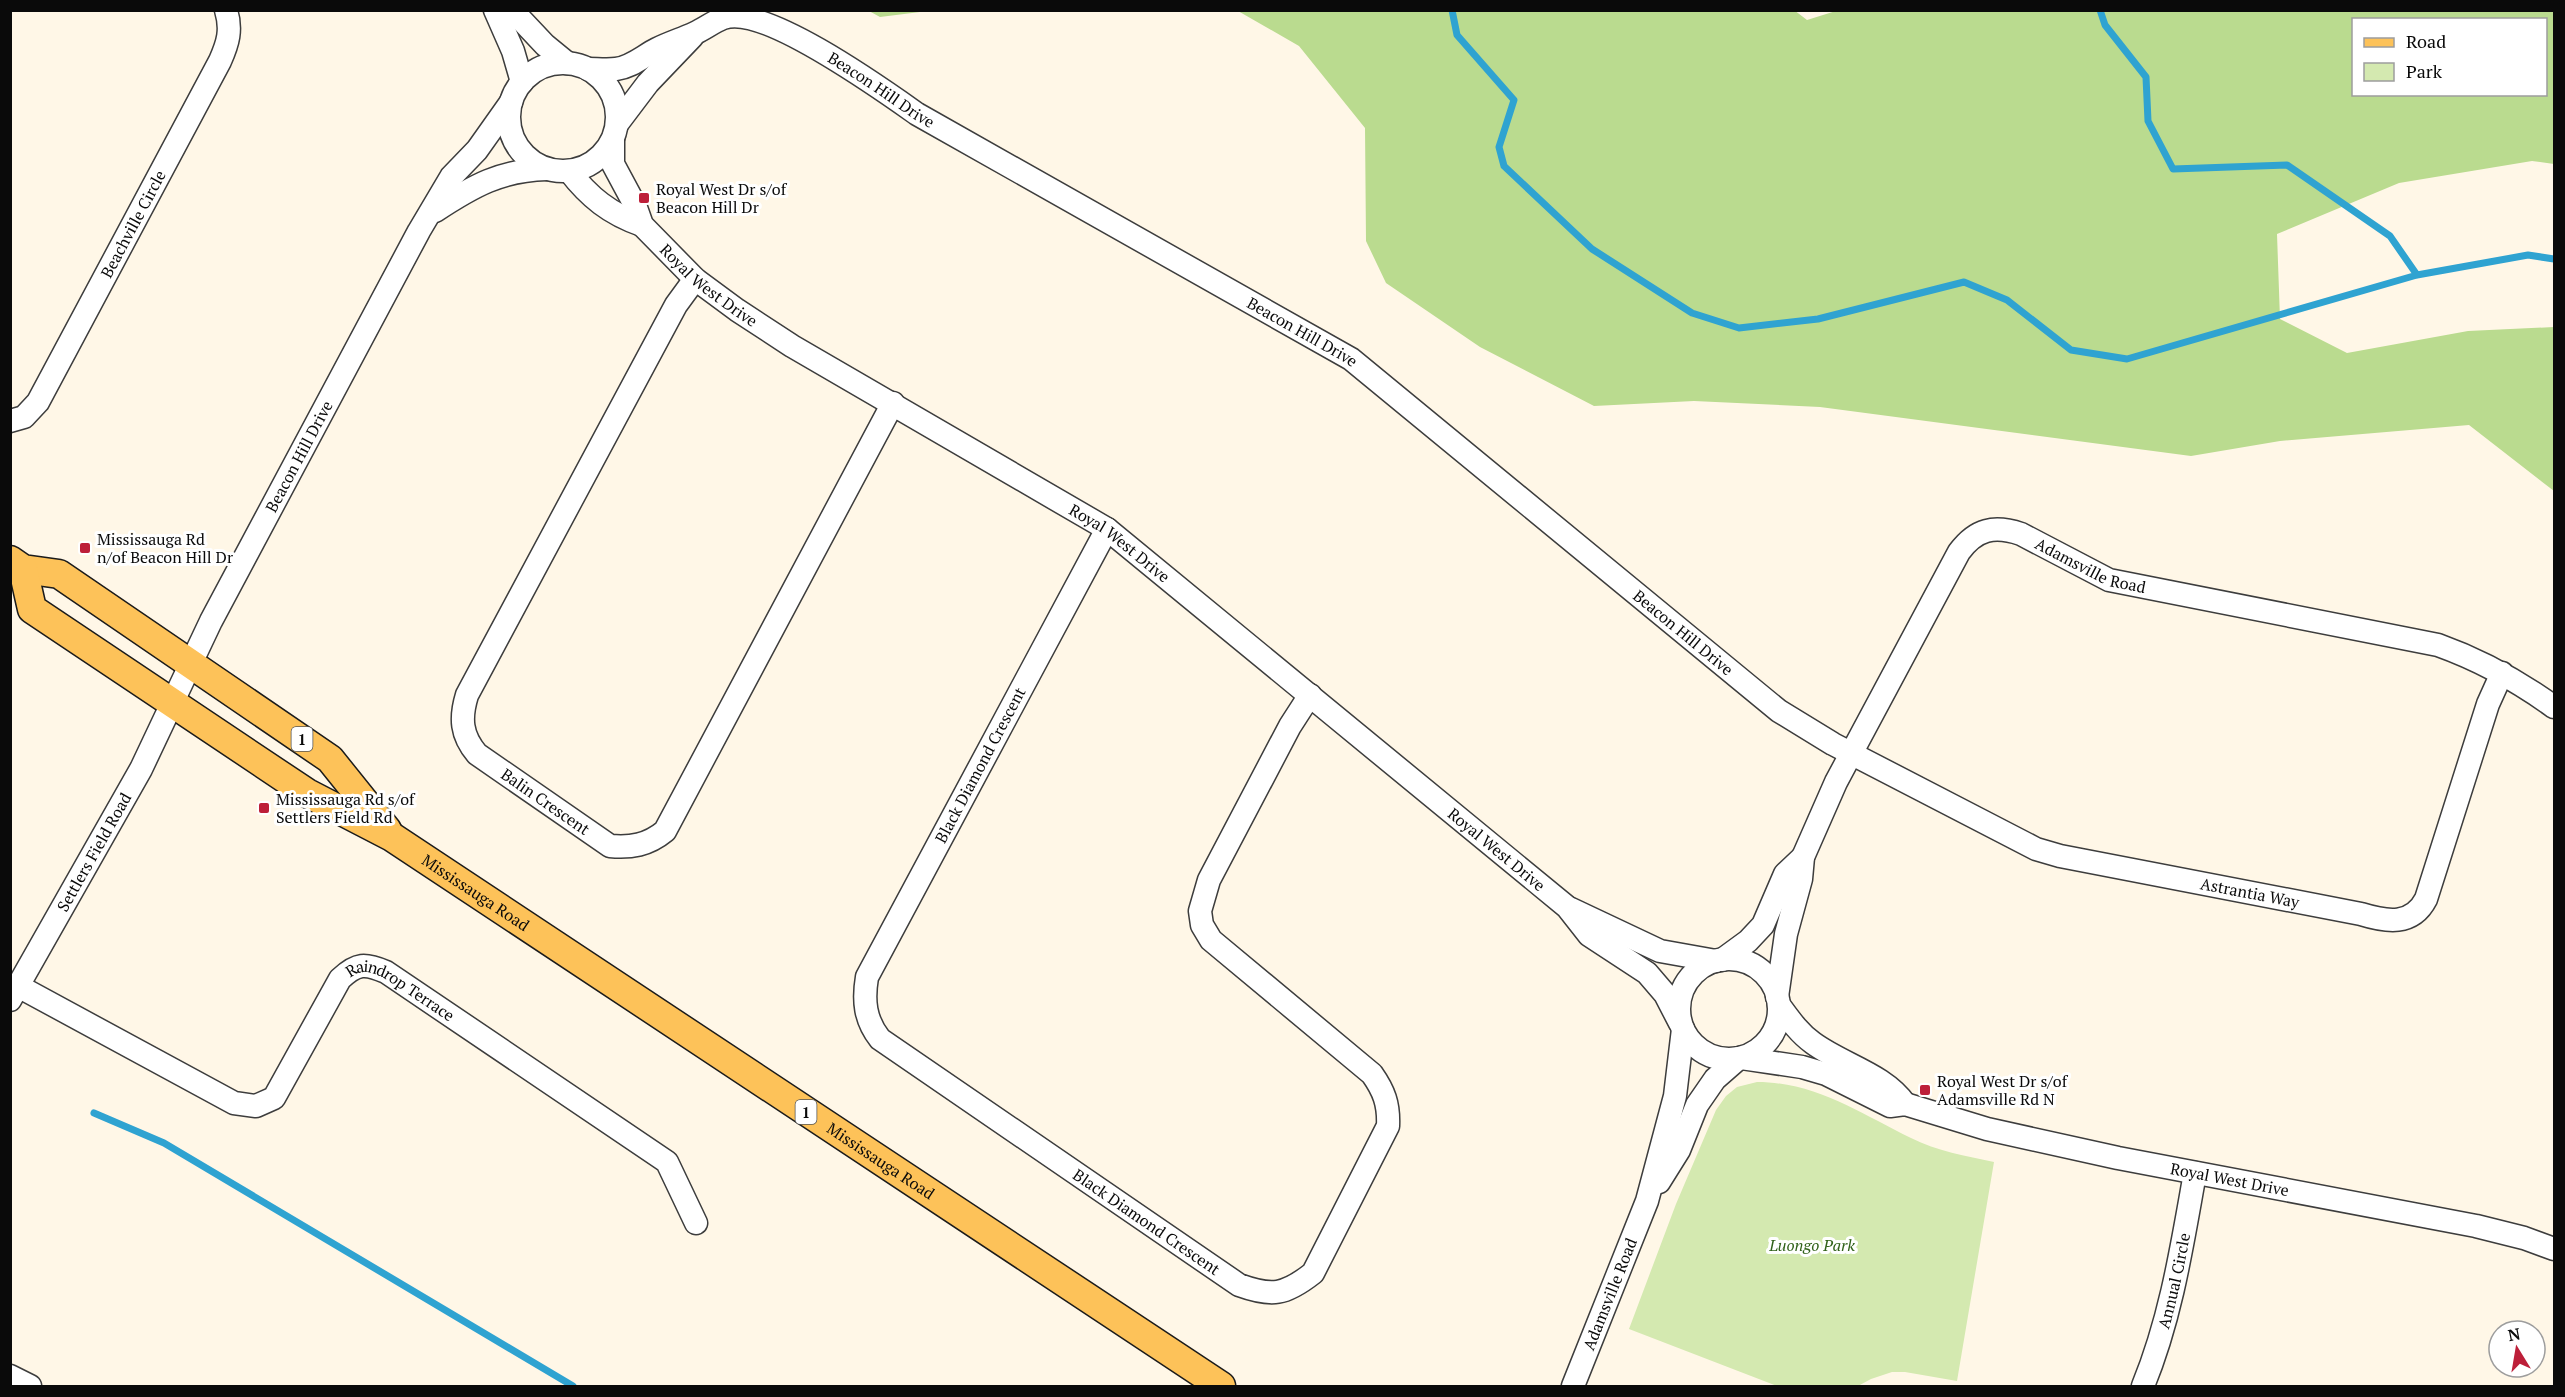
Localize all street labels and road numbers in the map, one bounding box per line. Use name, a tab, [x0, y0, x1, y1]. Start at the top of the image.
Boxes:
street label: Beacon Hill Drive	[824, 47, 939, 133]
street label: Beachville Circle	[95, 166, 171, 282]
street label: Royal West Drive	[655, 239, 762, 332]
street label: Beacon Hill Drive	[1243, 292, 1363, 371]
street label: Beacon Hill Drive	[260, 397, 338, 516]
street label: Royal West Drive	[1065, 499, 1175, 587]
street label: Adamsville Road	[2032, 532, 2148, 598]
street label: Beacon Hill Drive	[1629, 585, 1738, 680]
street label: Black Diamond Crescent	[930, 683, 1030, 847]
road number: 1	[292, 727, 312, 751]
street label: Balin Crescent	[497, 763, 594, 840]
street label: Settlers Field Road	[51, 789, 136, 916]
street label: Royal West Drive	[1443, 803, 1550, 896]
street label: Mississauga Road	[418, 849, 534, 936]
street label: Astrantia Way	[2198, 872, 2302, 913]
street label: Raindrop Terrace	[341, 955, 459, 1026]
road number: 1	[796, 1100, 816, 1124]
street label: Mississauga Road	[823, 1117, 939, 1204]
street label: Royal West Drive	[2169, 1157, 2291, 1201]
street label: Black Diamond Crescent	[1069, 1164, 1225, 1280]
street label: Annual Circle	[2152, 1231, 2195, 1331]
street label: Adamsville Road	[1577, 1235, 1642, 1353]

